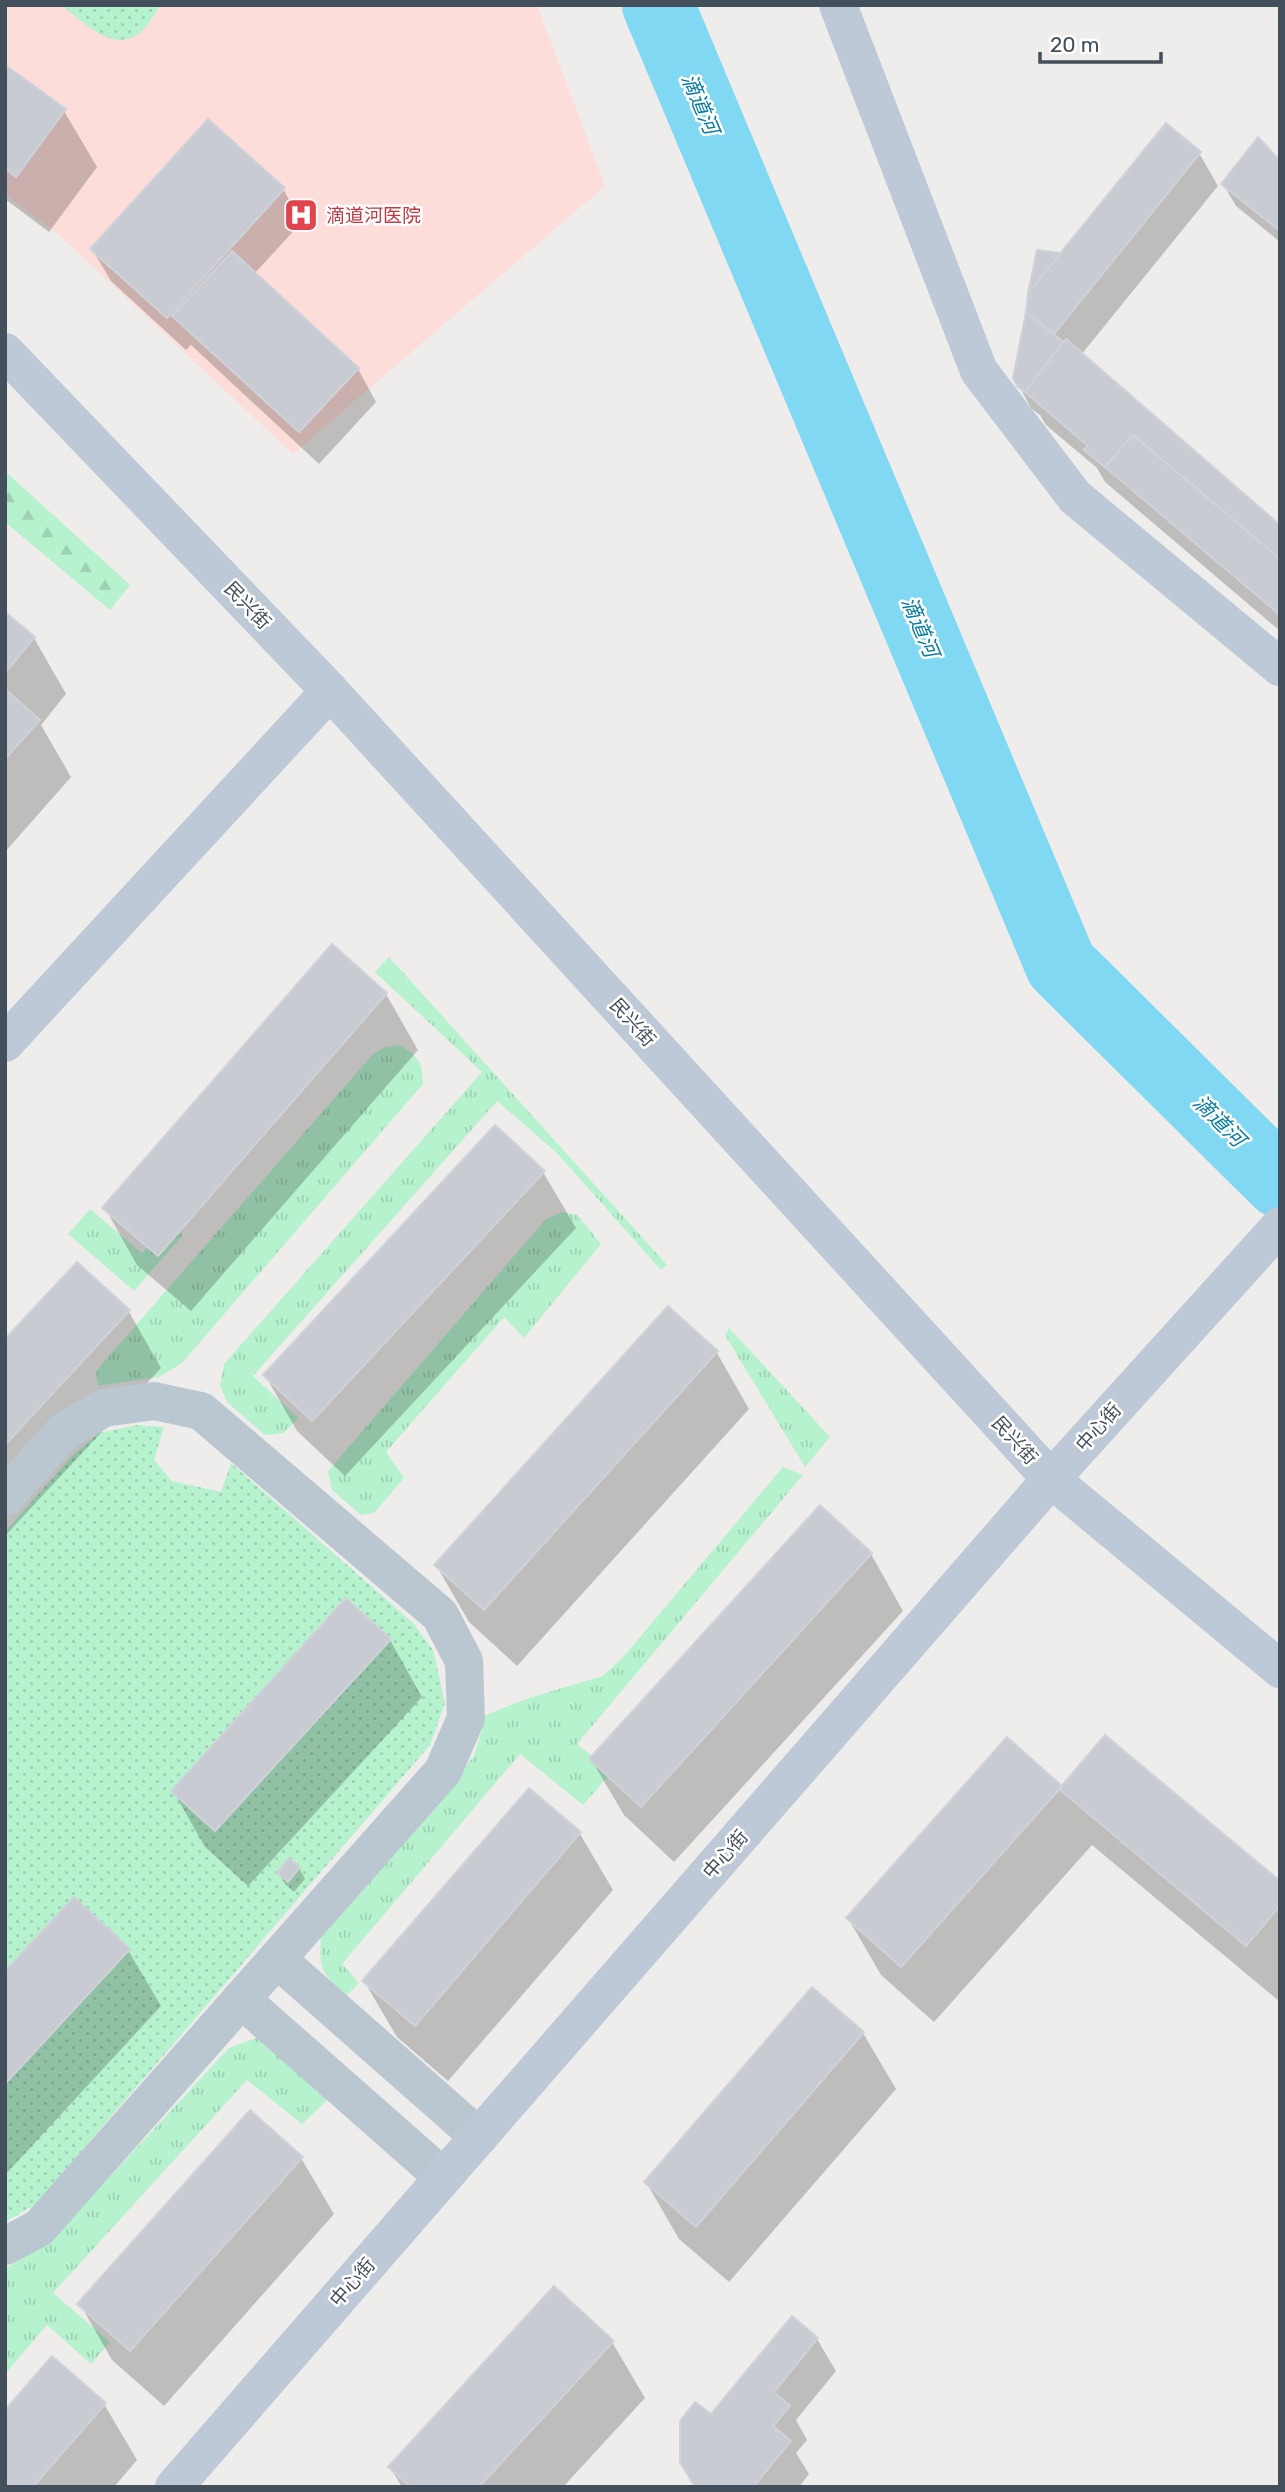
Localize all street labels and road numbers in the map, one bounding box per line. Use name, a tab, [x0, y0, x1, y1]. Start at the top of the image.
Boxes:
street label: 民兴街	[220, 577, 276, 634]
street label: 民兴街	[605, 993, 660, 1051]
street label: 中心街	[1071, 1398, 1126, 1456]
street label: 民兴街	[987, 1411, 1042, 1469]
street label: 中心街	[698, 1825, 753, 1883]
street label: 中心街	[325, 2253, 380, 2311]

